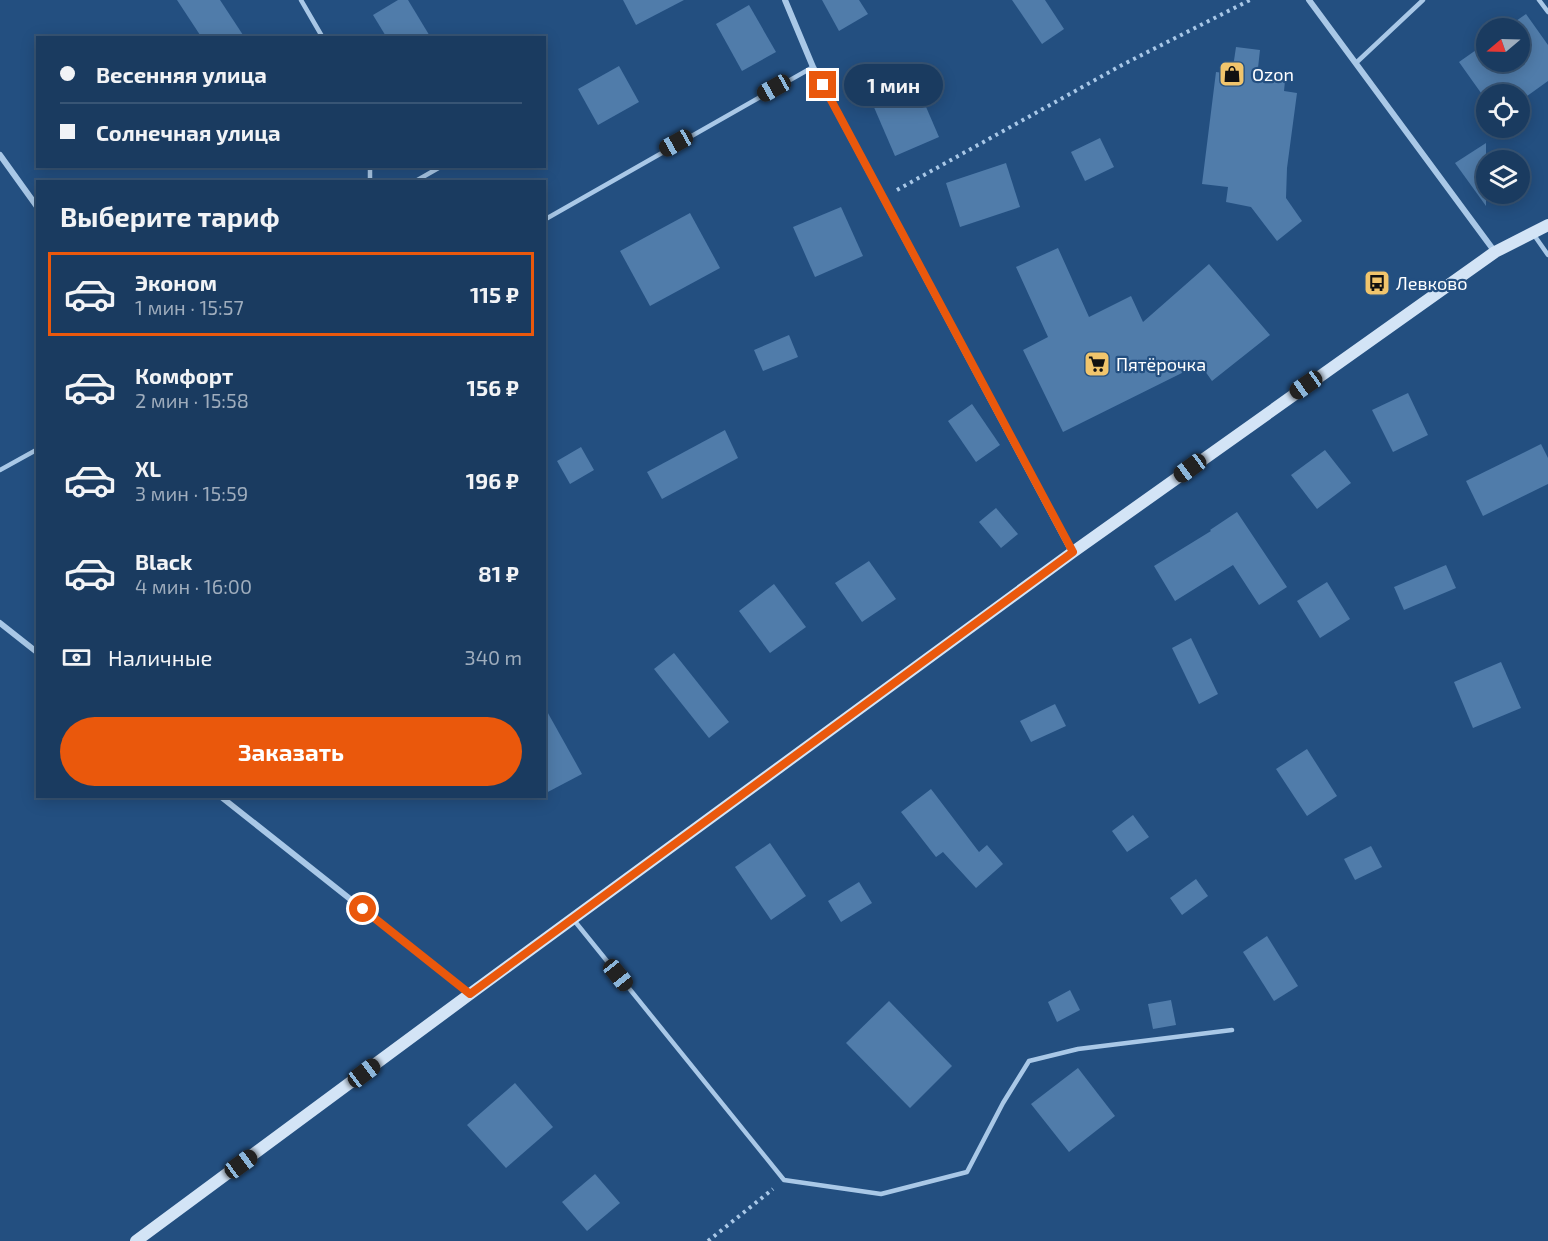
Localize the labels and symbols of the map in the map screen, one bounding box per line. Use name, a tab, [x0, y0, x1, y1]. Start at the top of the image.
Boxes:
north arrow	[1476, 18, 1530, 72]
shop icon: Ozon	[1217, 59, 1247, 89]
place label: Ozon	[1252, 63, 1294, 85]
callout: 1 мин	[844, 64, 943, 106]
car	[754, 71, 794, 105]
route end	[809, 71, 836, 98]
car	[656, 126, 696, 160]
bus stop icon: Левково	[1362, 268, 1392, 298]
place label: Левково	[1396, 272, 1468, 294]
supermarket icon: Пятёрочка	[1082, 349, 1112, 379]
place label: Пятёрочка	[1116, 353, 1206, 375]
car	[1286, 367, 1326, 403]
car	[1170, 450, 1210, 486]
route start	[349, 895, 376, 922]
car	[600, 955, 636, 995]
car	[344, 1055, 384, 1091]
car	[221, 1146, 261, 1182]

